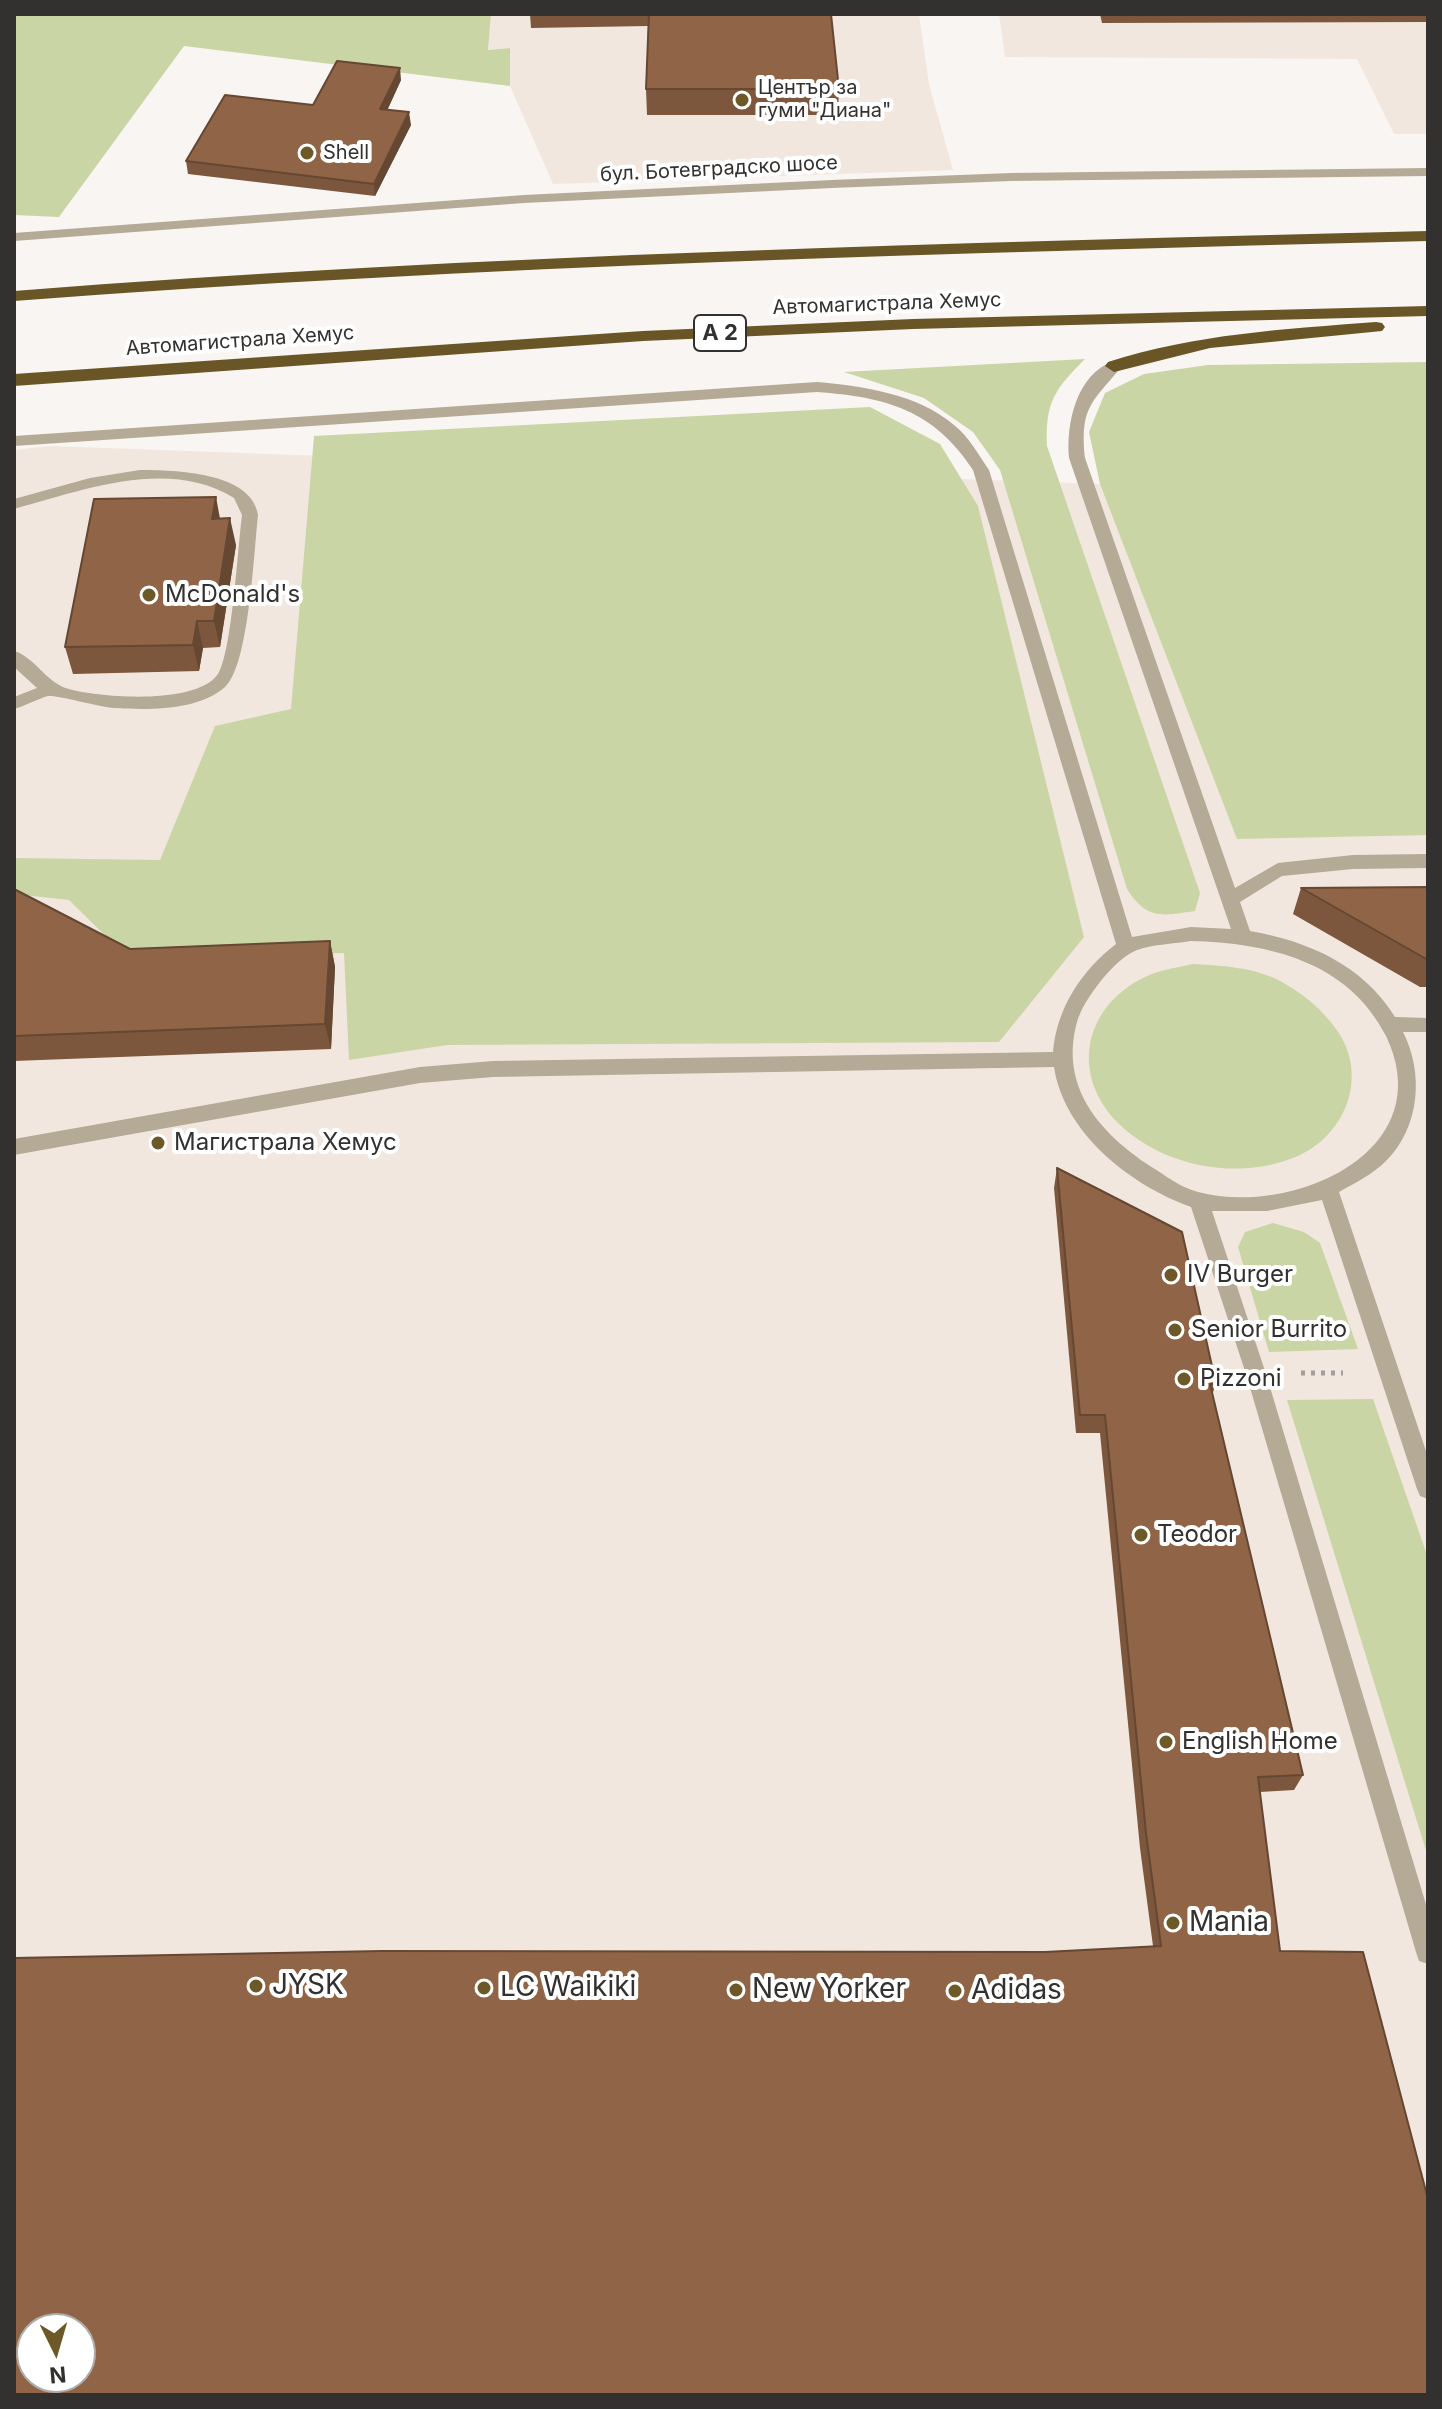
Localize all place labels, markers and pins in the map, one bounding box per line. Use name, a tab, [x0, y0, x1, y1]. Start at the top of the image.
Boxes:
place label: Център за гуми "Диана"	[758, 76, 891, 123]
marker: Център за гуми "Диана"	[733, 91, 751, 109]
place label: Shell	[323, 141, 369, 165]
marker: Shell	[298, 144, 316, 162]
place label: McDonald's	[165, 581, 300, 609]
marker: McDonald's	[140, 586, 158, 604]
place label: Магистрала Хемус	[174, 1129, 397, 1157]
marker: Магистрала Хемус	[149, 1134, 167, 1152]
place label: IV Burger	[1187, 1261, 1293, 1289]
marker: IV Burger	[1162, 1266, 1180, 1284]
place label: Senior Burrito	[1191, 1316, 1347, 1344]
marker: Senior Burrito	[1166, 1321, 1184, 1339]
place label: Pizzoni	[1200, 1365, 1282, 1393]
marker: Pizzoni	[1175, 1370, 1193, 1388]
place label: Teodor	[1157, 1521, 1237, 1549]
marker: Teodor	[1132, 1526, 1150, 1544]
place label: English Home	[1182, 1728, 1338, 1756]
marker: English Home	[1157, 1733, 1175, 1751]
place label: Mania	[1189, 1906, 1269, 1940]
marker: Mania	[1164, 1914, 1182, 1932]
place label: JYSK	[272, 1969, 344, 2003]
place label: LC Waikiki	[500, 1971, 636, 2005]
place label: New Yorker	[752, 1973, 906, 2007]
place label: Adidas	[971, 1974, 1062, 2008]
marker: JYSK	[247, 1977, 265, 1995]
marker: LC Waikiki	[475, 1979, 493, 1997]
marker: New Yorker	[727, 1981, 745, 1999]
marker: Adidas	[946, 1982, 964, 2000]

